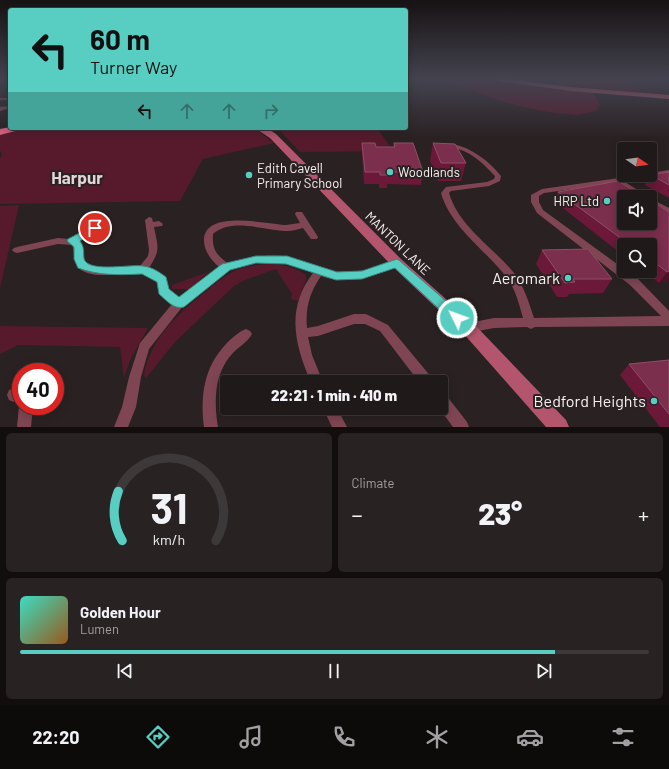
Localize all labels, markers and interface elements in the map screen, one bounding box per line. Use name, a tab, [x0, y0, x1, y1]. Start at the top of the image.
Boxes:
text: 60 m	[90, 22, 150, 56]
icon: left	[24, 24, 76, 76]
text: Turner Way	[90, 56, 177, 78]
icon: left	[134, 100, 156, 122]
icon: ahead	[176, 100, 198, 122]
icon: ahead	[218, 100, 240, 122]
icon: right	[260, 100, 282, 122]
north arrow	[617, 142, 657, 182]
map controls	[617, 142, 657, 278]
place label: Edith Cavell Primary School	[257, 160, 342, 191]
place label: Woodlands	[398, 164, 460, 180]
district label: Harpur	[51, 167, 103, 187]
marker: Woodlands	[385, 167, 395, 177]
marker: Edith Cavell Primary School	[244, 170, 254, 180]
button: sound	[617, 190, 657, 230]
place label: HRP Ltd	[553, 193, 599, 209]
marker: HRP Ltd	[602, 196, 612, 206]
street label: MANTON LANE	[362, 208, 434, 278]
pin	[78, 211, 112, 245]
icon: arrive	[84, 217, 106, 239]
button: search	[617, 238, 657, 278]
place label: Aeromark	[492, 268, 560, 287]
marker: Aeromark	[563, 273, 573, 283]
position arrow	[436, 297, 478, 339]
speed limit sign: 40	[12, 363, 64, 415]
text: 22:21 · 1 min · 410 m	[271, 386, 397, 404]
place label: Bedford Heights	[534, 391, 646, 410]
marker: Bedford Heights	[649, 396, 659, 406]
text: Climate	[352, 475, 395, 491]
text: 31	[150, 481, 187, 531]
text: 23°	[478, 495, 522, 531]
text: −	[352, 501, 363, 527]
text: +	[638, 501, 649, 527]
text: km/h	[153, 530, 185, 547]
text: Golden Hour	[80, 603, 161, 621]
text: Lumen	[80, 621, 119, 637]
icon: previous	[114, 660, 136, 682]
icon: pause	[323, 660, 345, 682]
icon: next	[533, 660, 555, 682]
icon: directions	[144, 723, 172, 751]
icon: music	[237, 723, 265, 751]
icon: phone	[330, 723, 358, 751]
icon: climate	[423, 723, 451, 751]
icon: car	[516, 723, 544, 751]
icon: filters	[609, 723, 637, 751]
text: 22:20	[32, 726, 79, 748]

